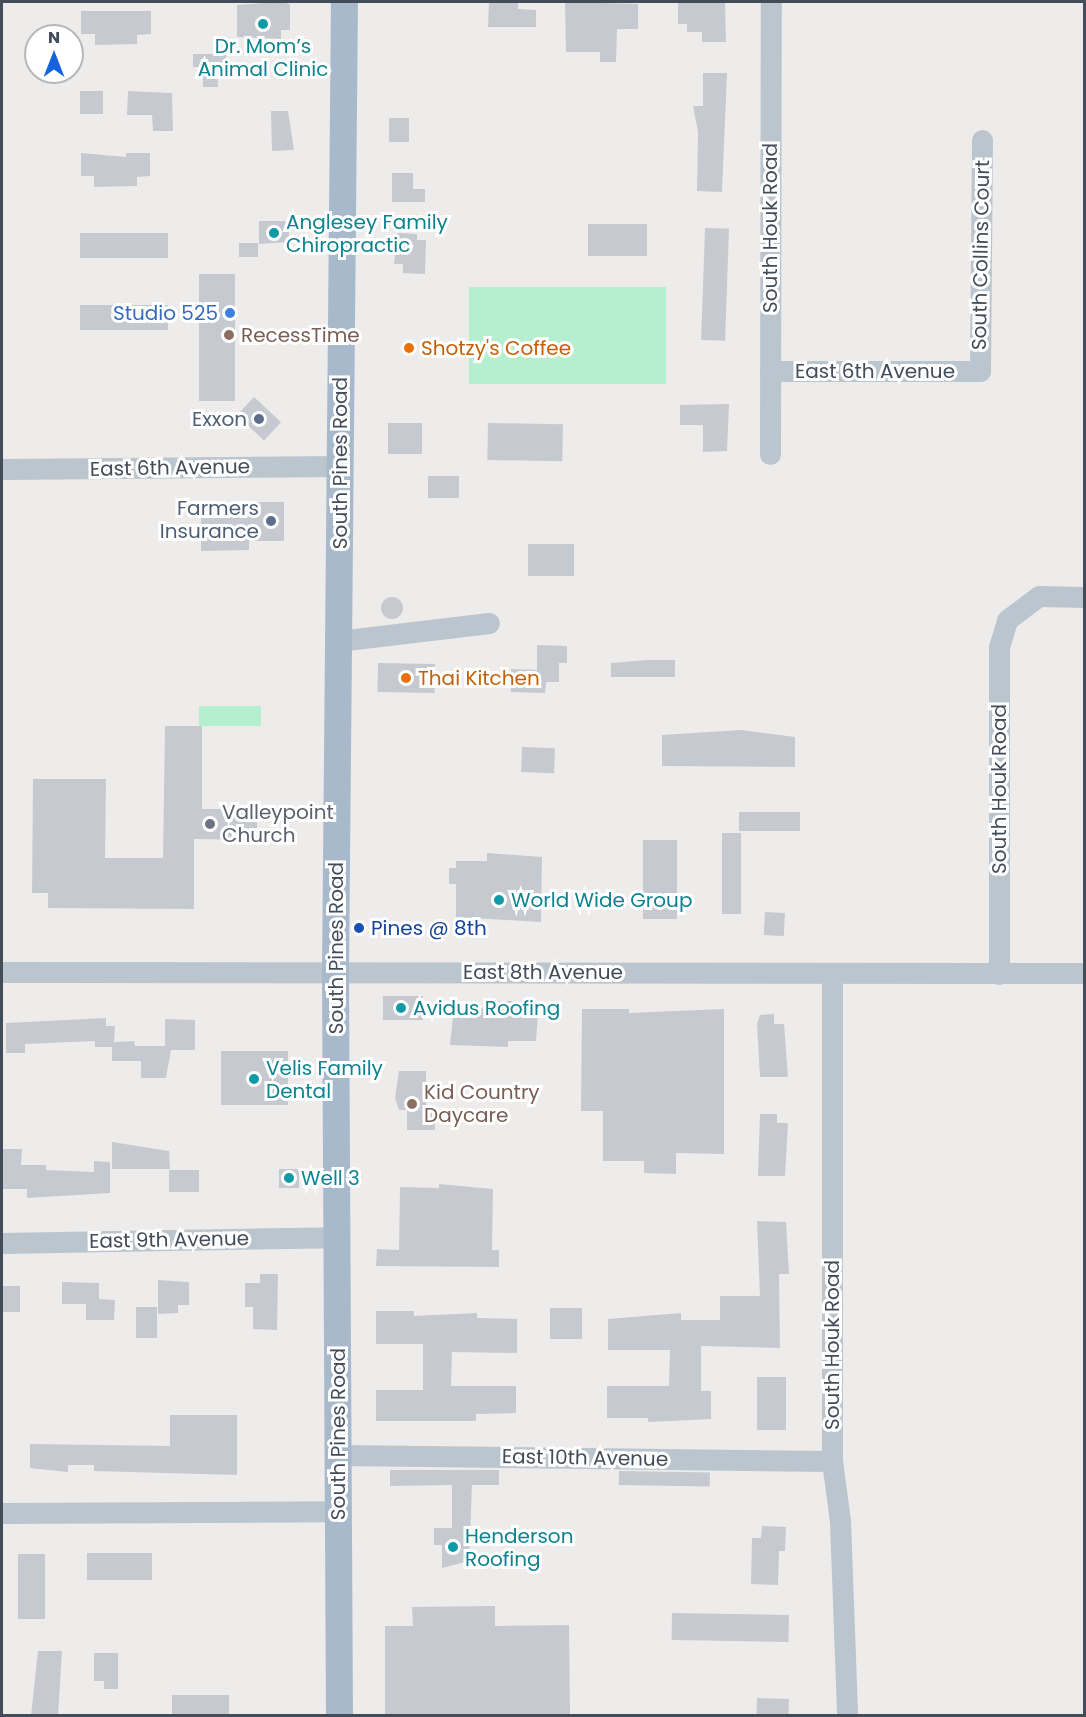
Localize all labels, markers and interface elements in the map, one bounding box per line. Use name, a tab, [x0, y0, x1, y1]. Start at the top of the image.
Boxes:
marker: Dr. Mom’s Animal Clinic	[256, 17, 270, 31]
north arrow	[24, 24, 84, 84]
text: N	[48, 26, 60, 49]
place label: Dr. Mom’s Animal Clinic	[198, 34, 328, 81]
street label: South Houk Road	[758, 143, 782, 313]
street label: South Collins Court	[967, 160, 995, 350]
place label: Anglesey Family Chiropractic	[286, 210, 448, 257]
marker: Anglesey Family Chiropractic	[267, 226, 281, 240]
place label: Studio 525	[113, 301, 218, 325]
marker: Studio 525	[223, 306, 237, 320]
place label: RecessTime	[241, 323, 360, 347]
marker: RecessTime	[222, 328, 236, 342]
place label: Shotzy's Coffee	[421, 336, 571, 360]
marker: Shotzy's Coffee	[402, 341, 416, 355]
street label: East 6th Avenue	[795, 359, 955, 383]
street label: South Pines Road	[328, 377, 352, 549]
place label: Exxon	[192, 407, 247, 431]
marker: Exxon	[252, 412, 266, 426]
street label: East 6th Avenue	[90, 455, 250, 481]
place label: Farmers Insurance	[160, 497, 259, 544]
marker: Farmers Insurance	[264, 514, 278, 528]
place label: Thai Kitchen	[418, 666, 540, 690]
marker: Thai Kitchen	[399, 671, 413, 685]
street label: South Houk Road	[987, 704, 1011, 874]
place label: Valleypoint Church	[222, 801, 334, 848]
marker: Valleypoint Church	[203, 817, 217, 831]
street label: South Pines Road	[324, 862, 348, 1034]
place label: World Wide Group	[511, 888, 692, 912]
marker: World Wide Group	[492, 893, 506, 907]
place label: Pines @ 8th	[371, 916, 487, 940]
marker: Pines @ 8th	[352, 921, 366, 935]
street label: East 8th Avenue	[463, 960, 623, 984]
place label: Avidus Roofing	[413, 996, 560, 1020]
marker: Avidus Roofing	[394, 1001, 408, 1015]
place label: Velis Family Dental	[266, 1056, 383, 1103]
marker: Velis Family Dental	[247, 1072, 261, 1086]
place label: Kid Country Daycare	[424, 1080, 540, 1127]
marker: Kid Country Daycare	[405, 1097, 419, 1111]
place label: Well 3	[301, 1166, 360, 1190]
marker: Well 3	[282, 1171, 296, 1185]
street label: East 9th Avenue	[89, 1227, 249, 1253]
street label: South Houk Road	[820, 1260, 844, 1430]
street label: South Pines Road	[326, 1348, 350, 1520]
street label: East 10th Avenue	[502, 1445, 668, 1471]
place label: Henderson Roofing	[465, 1524, 573, 1571]
marker: Henderson Roofing	[446, 1540, 460, 1554]

